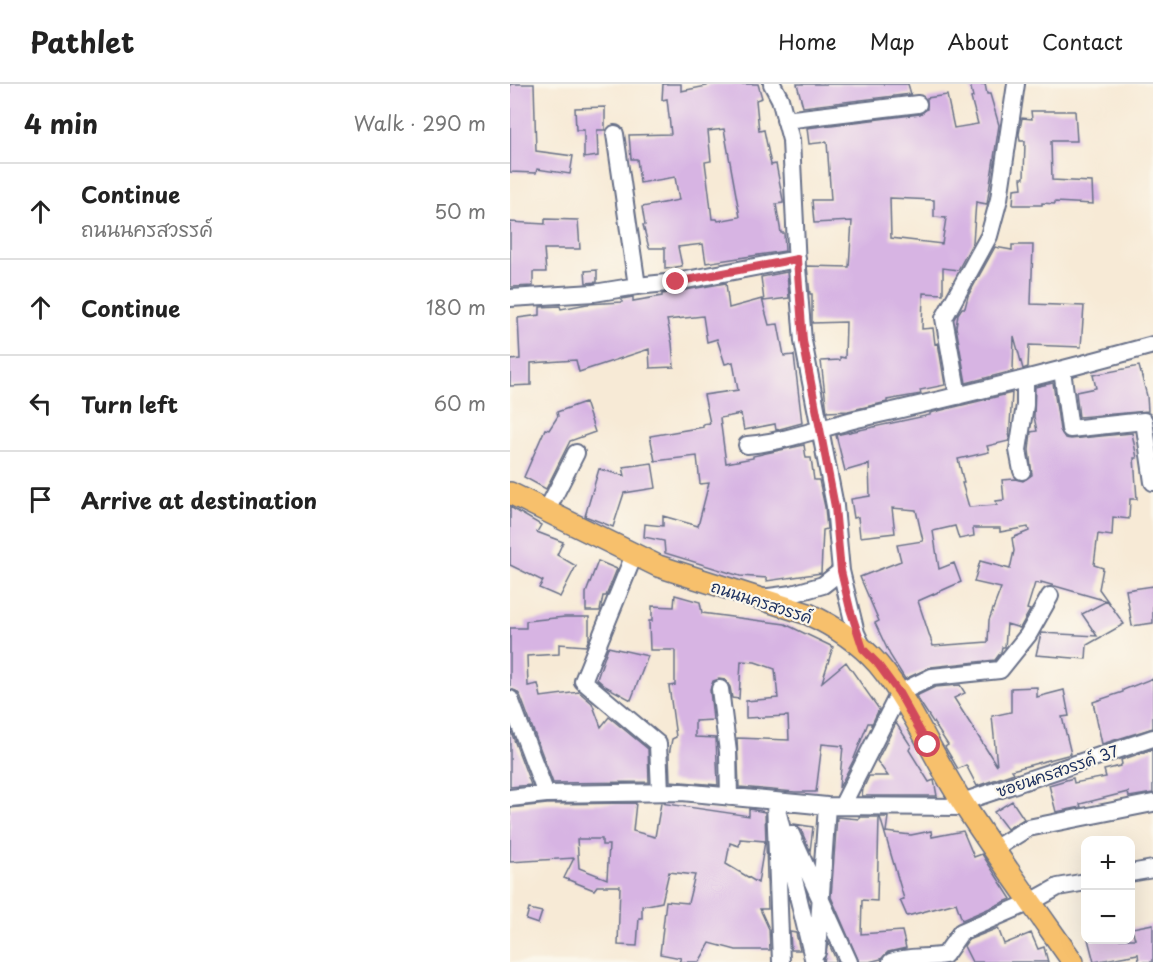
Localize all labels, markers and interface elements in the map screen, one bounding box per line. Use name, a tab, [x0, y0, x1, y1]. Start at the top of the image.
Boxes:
text: Pathlet	[30, 20, 134, 63]
text: Home	[778, 25, 837, 57]
text: Map	[870, 25, 915, 57]
text: About	[948, 25, 1009, 57]
text: Contact	[1042, 25, 1123, 57]
text: 4 min	[24, 104, 98, 143]
text: Walk · 290 m	[354, 108, 486, 138]
text: Continue	[81, 177, 180, 210]
icon: ahead	[24, 195, 57, 228]
text: 50 m	[434, 196, 486, 226]
text: ถนนนครสวรรค์	[81, 214, 213, 244]
route end	[662, 268, 688, 294]
icon: ahead	[24, 291, 57, 324]
text: Continue	[81, 291, 180, 324]
text: 180 m	[426, 292, 486, 322]
icon: left	[24, 387, 57, 420]
text: Turn left	[81, 387, 178, 420]
text: 60 m	[434, 388, 486, 418]
icon: arrive	[24, 483, 57, 516]
text: Arrive at destination	[81, 483, 317, 516]
street label: ถนนนครสวรรค์	[708, 573, 816, 629]
route start	[914, 731, 940, 757]
street label: ซอยนครสวรรค์ 37	[993, 738, 1122, 802]
map controls	[1081, 836, 1135, 944]
button: +	[1081, 836, 1135, 890]
button: −	[1081, 890, 1135, 944]

